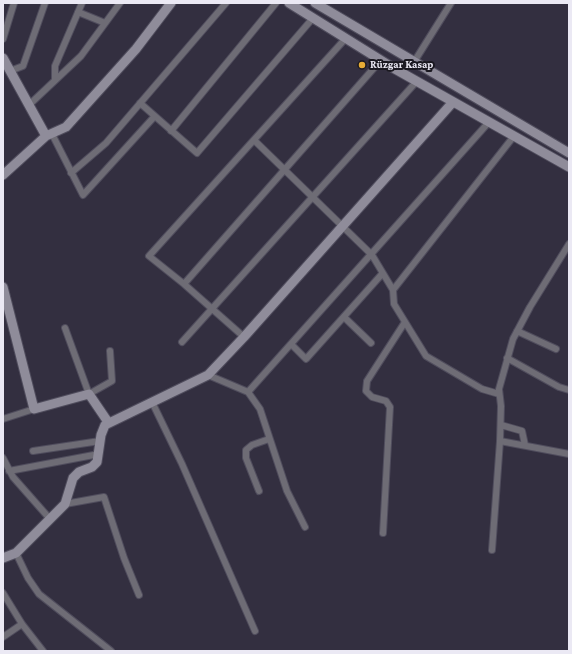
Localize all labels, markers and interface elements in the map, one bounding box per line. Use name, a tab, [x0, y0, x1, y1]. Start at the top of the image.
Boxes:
place label: Rüzgar Kasap	[370, 58, 433, 72]
marker: Rüzgar Kasap	[357, 60, 367, 70]

